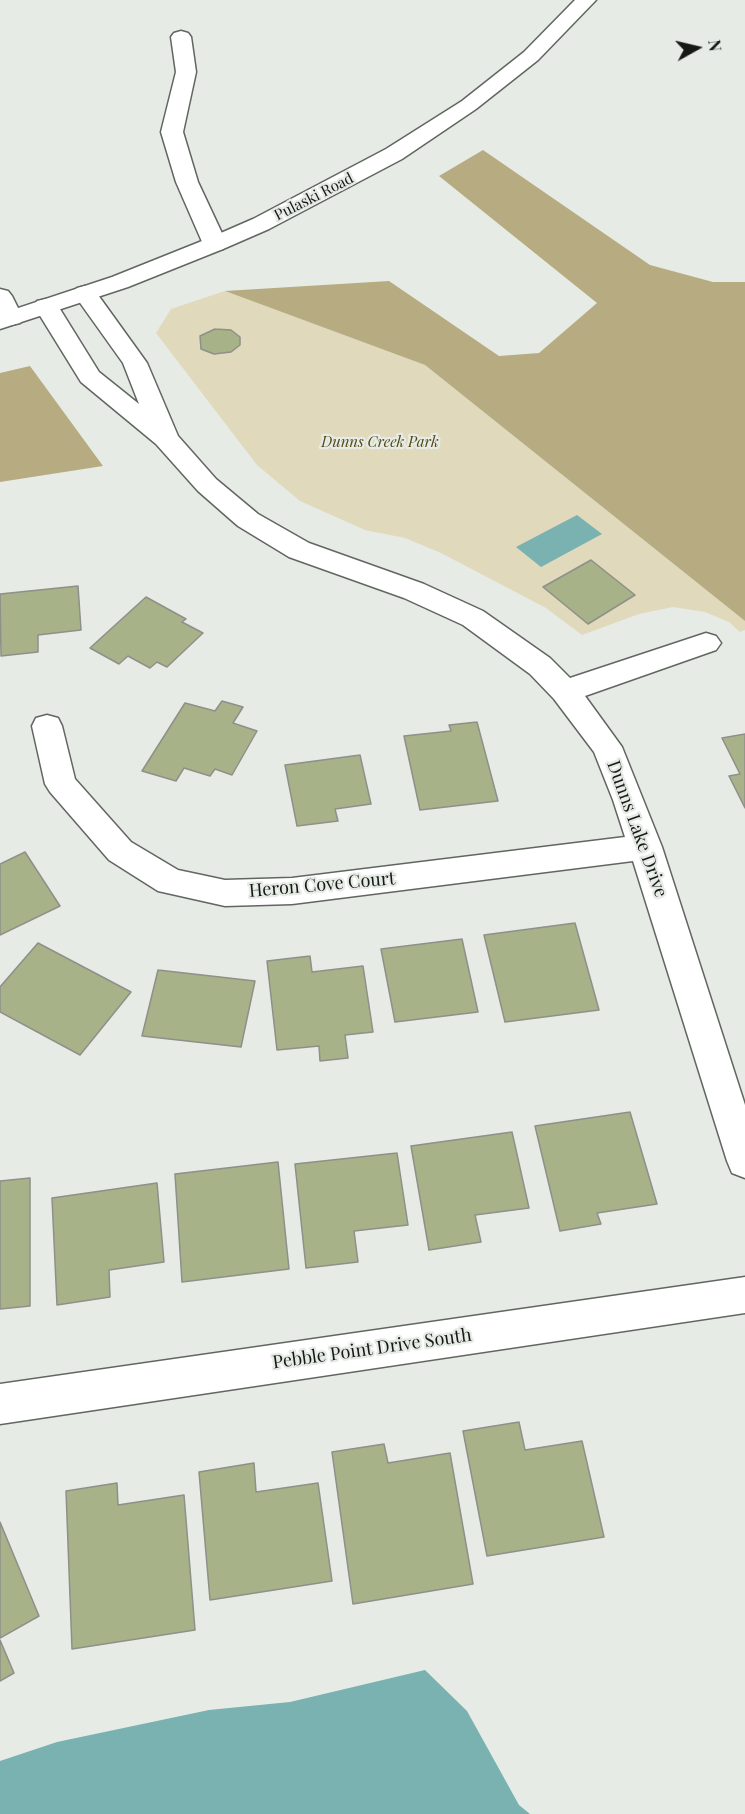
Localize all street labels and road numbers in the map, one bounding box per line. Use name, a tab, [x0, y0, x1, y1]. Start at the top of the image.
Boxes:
street label: Pulaski Road	[271, 169, 357, 225]
street label: Dunns Lake Drive	[602, 758, 672, 900]
street label: Heron Cove Court	[248, 868, 396, 902]
street label: Pebble Point Drive South	[271, 1324, 473, 1374]

